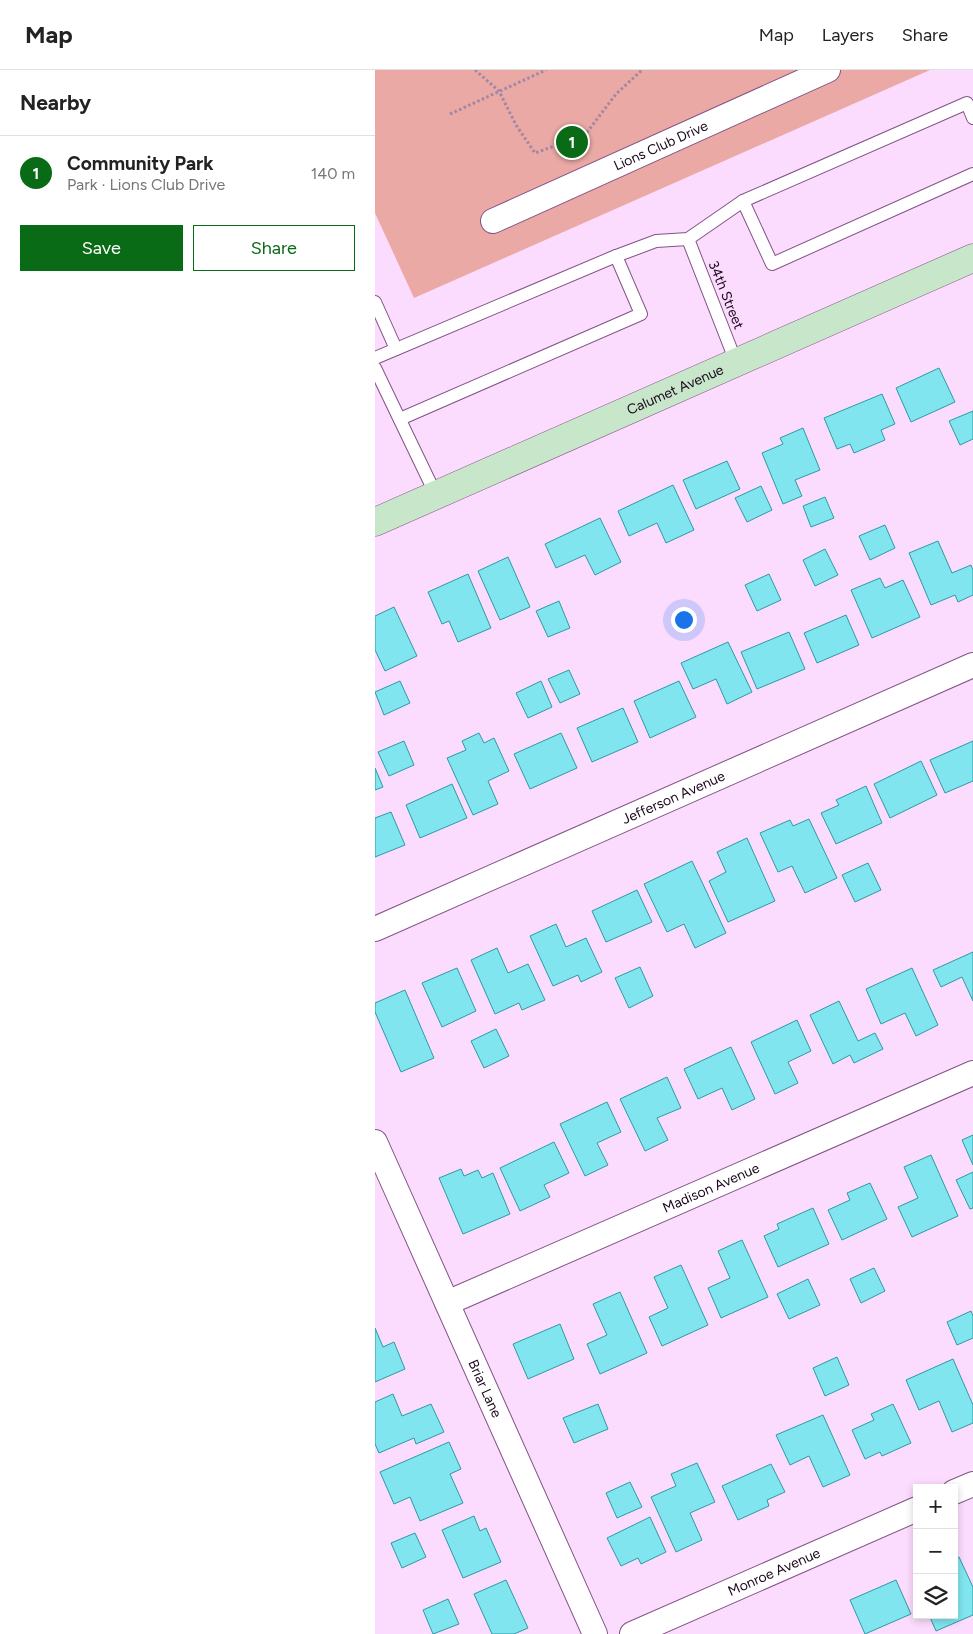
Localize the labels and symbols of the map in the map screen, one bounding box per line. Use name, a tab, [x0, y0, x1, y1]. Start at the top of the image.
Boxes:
street label: Lions Club Drive	[611, 117, 711, 174]
pin: 1	[556, 123, 588, 161]
street label: 34th Street	[705, 258, 747, 332]
street label: Calumet Avenue	[624, 361, 726, 418]
your location	[671, 607, 697, 633]
street label: Jefferson Avenue	[619, 767, 728, 828]
street label: Madison Avenue	[660, 1159, 762, 1216]
street label: Briar Lane	[465, 1357, 506, 1420]
street label: Monroe Avenue	[725, 1544, 823, 1599]

